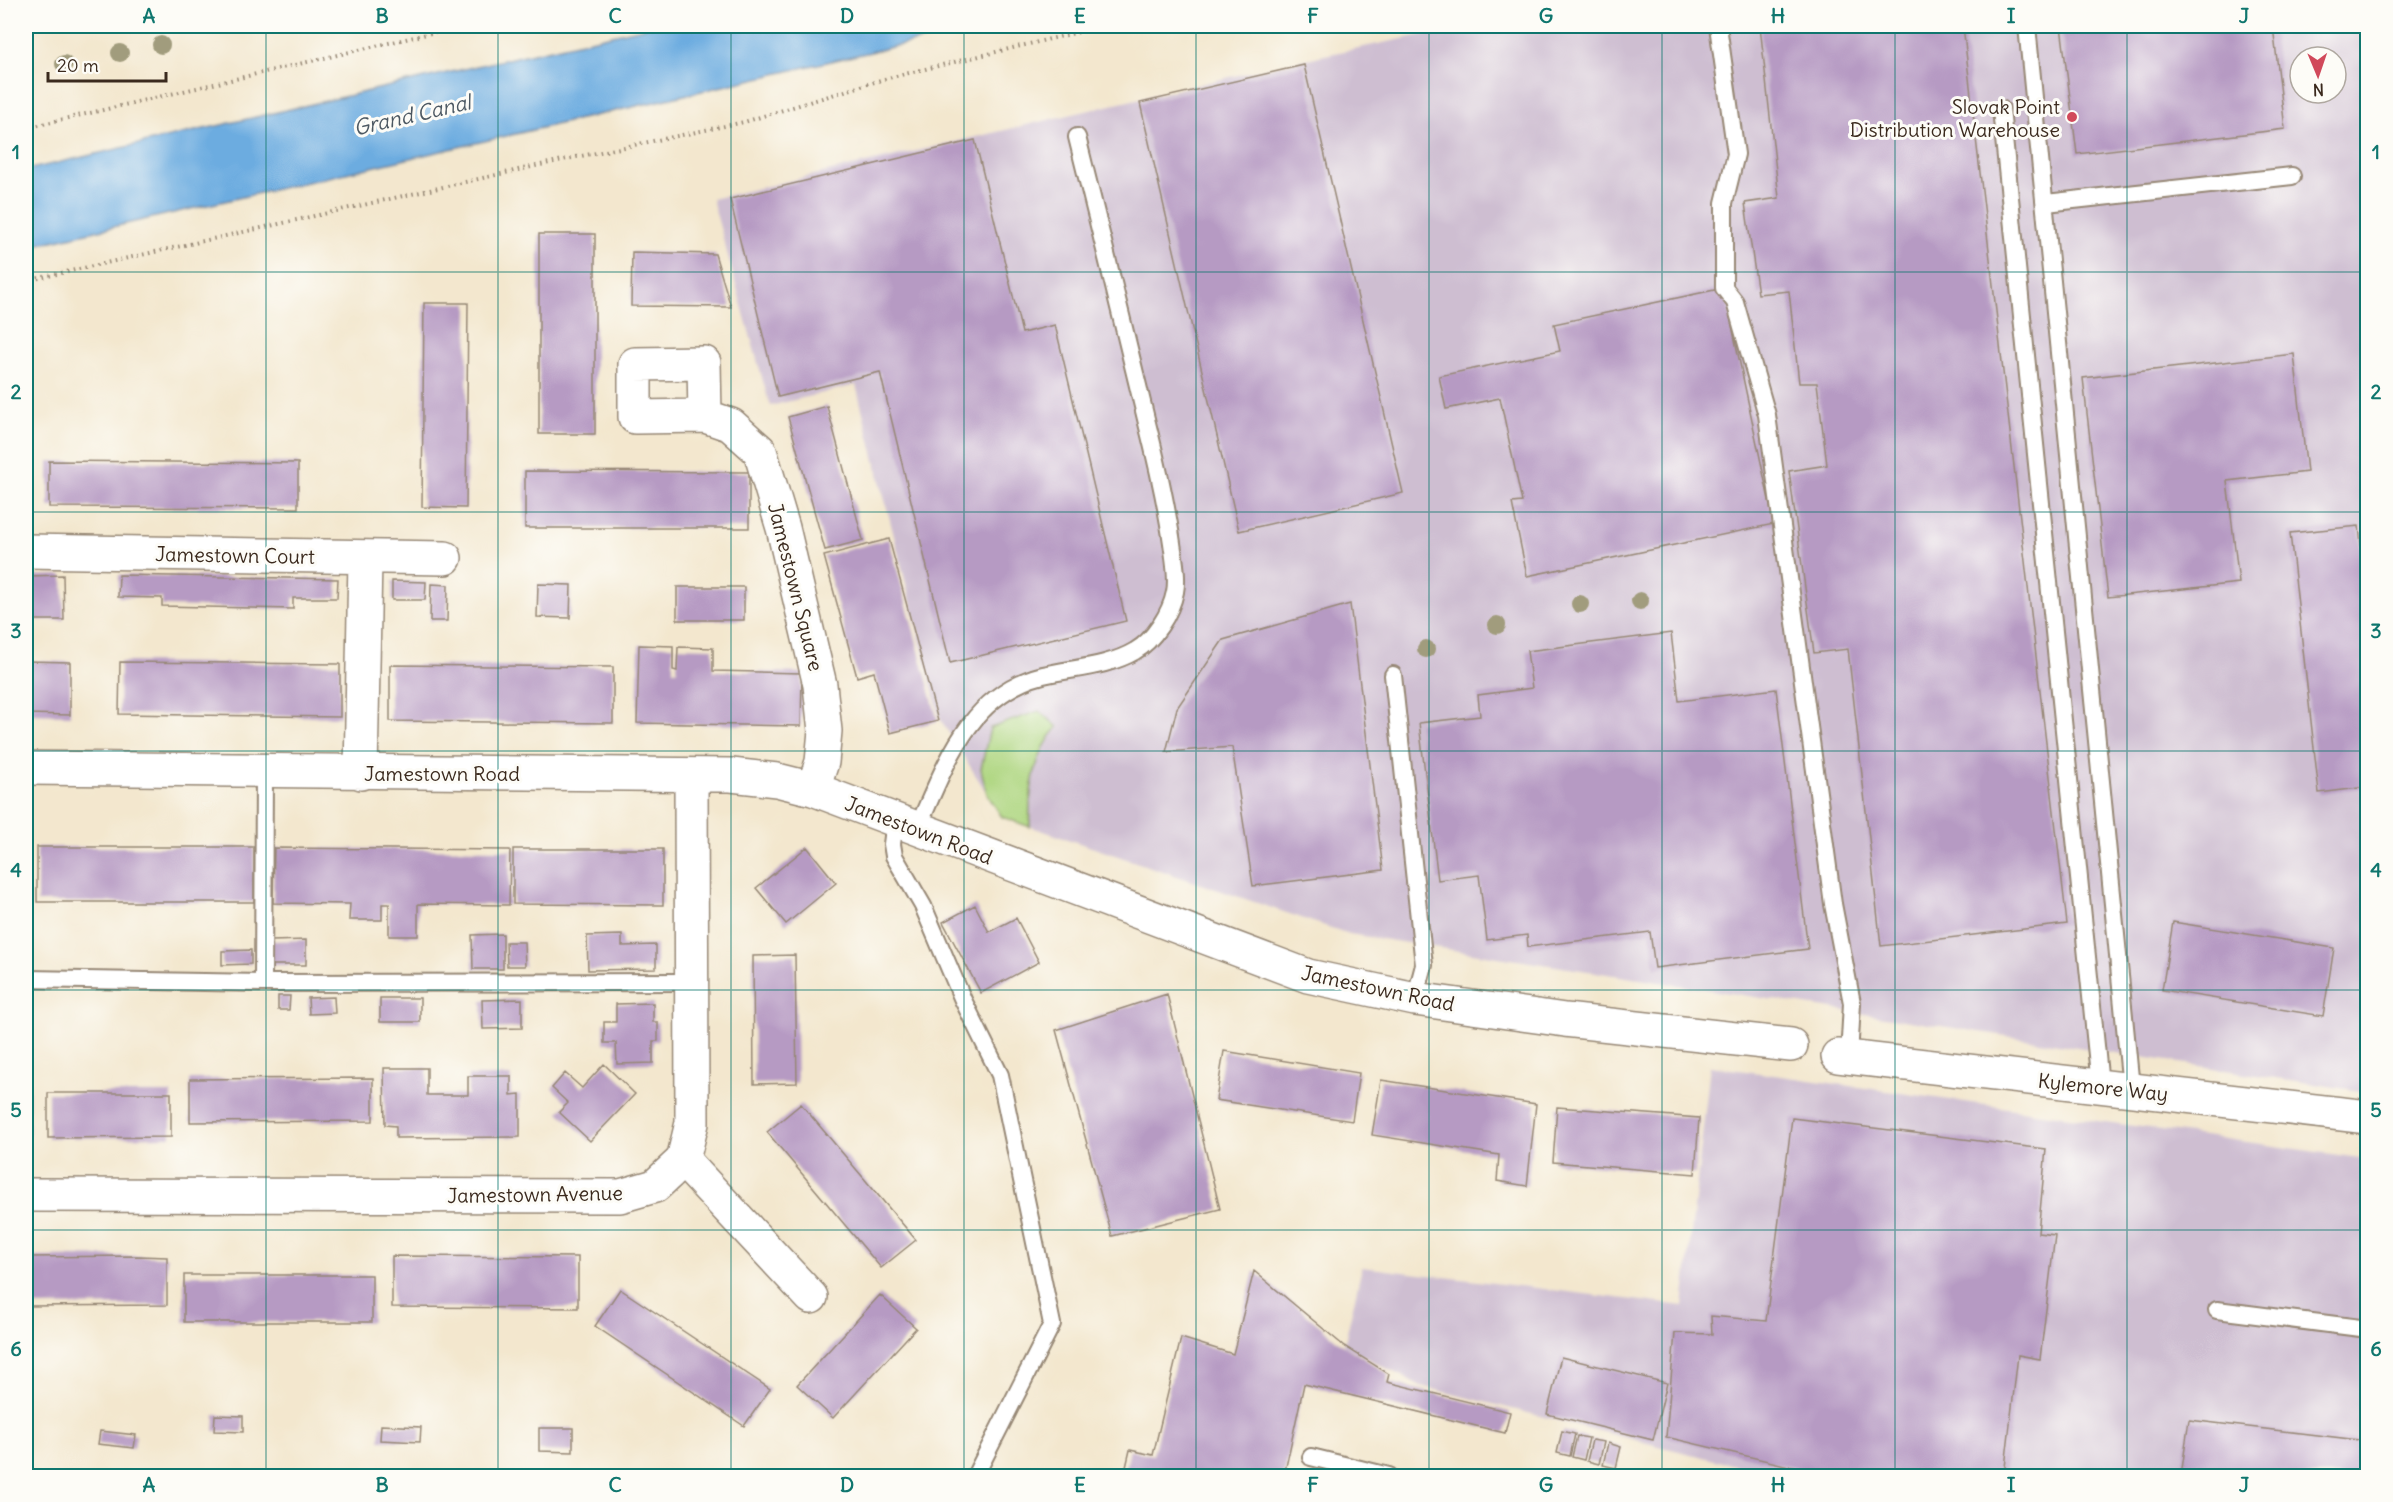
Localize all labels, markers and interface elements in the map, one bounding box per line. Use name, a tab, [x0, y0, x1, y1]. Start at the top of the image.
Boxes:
text: A	[143, 3, 156, 28]
text: B	[375, 3, 389, 28]
text: C	[608, 3, 622, 28]
text: D	[840, 3, 854, 28]
text: E	[1074, 3, 1086, 28]
text: F	[1307, 3, 1319, 28]
text: G	[1539, 3, 1553, 28]
text: H	[1771, 3, 1785, 28]
text: I	[2007, 3, 2016, 28]
text: J	[2239, 3, 2250, 28]
scale bar	[48, 45, 166, 83]
north arrow	[2288, 45, 2348, 105]
text: 20 m	[57, 54, 99, 77]
text: N	[2313, 80, 2324, 100]
water label: Grand Canal	[351, 88, 476, 142]
place label: Slovak Point Distribution Warehouse	[1850, 94, 2060, 142]
marker: Slovak Point Distribution Warehouse	[2065, 110, 2079, 124]
text: 1	[12, 139, 20, 164]
text: 1	[2372, 139, 2380, 164]
text: 2	[11, 379, 22, 404]
text: 2	[2371, 379, 2382, 404]
street label: Jamestown Square	[763, 500, 829, 674]
street label: Jamestown Court	[155, 541, 315, 569]
text: 3	[10, 618, 22, 643]
text: 3	[2370, 618, 2382, 643]
street label: Jamestown Road	[364, 761, 520, 786]
street label: Jamestown Road	[842, 790, 996, 870]
text: 4	[10, 857, 22, 882]
text: 4	[2370, 857, 2382, 882]
street label: Jamestown Road	[1299, 960, 1457, 1016]
street label: Kylemore Way	[2037, 1068, 2169, 1106]
text: 5	[10, 1097, 22, 1122]
text: 5	[2370, 1097, 2382, 1122]
street label: Jamestown Avenue	[447, 1180, 623, 1208]
text: 6	[10, 1336, 22, 1361]
text: 6	[2370, 1336, 2382, 1361]
text: A	[143, 1472, 156, 1497]
text: B	[375, 1472, 389, 1497]
text: C	[608, 1472, 622, 1497]
text: D	[840, 1472, 854, 1497]
text: E	[1074, 1472, 1086, 1497]
text: F	[1307, 1472, 1319, 1497]
text: G	[1539, 1472, 1553, 1497]
text: H	[1771, 1472, 1785, 1497]
text: I	[2007, 1472, 2016, 1497]
text: J	[2239, 1472, 2250, 1497]

